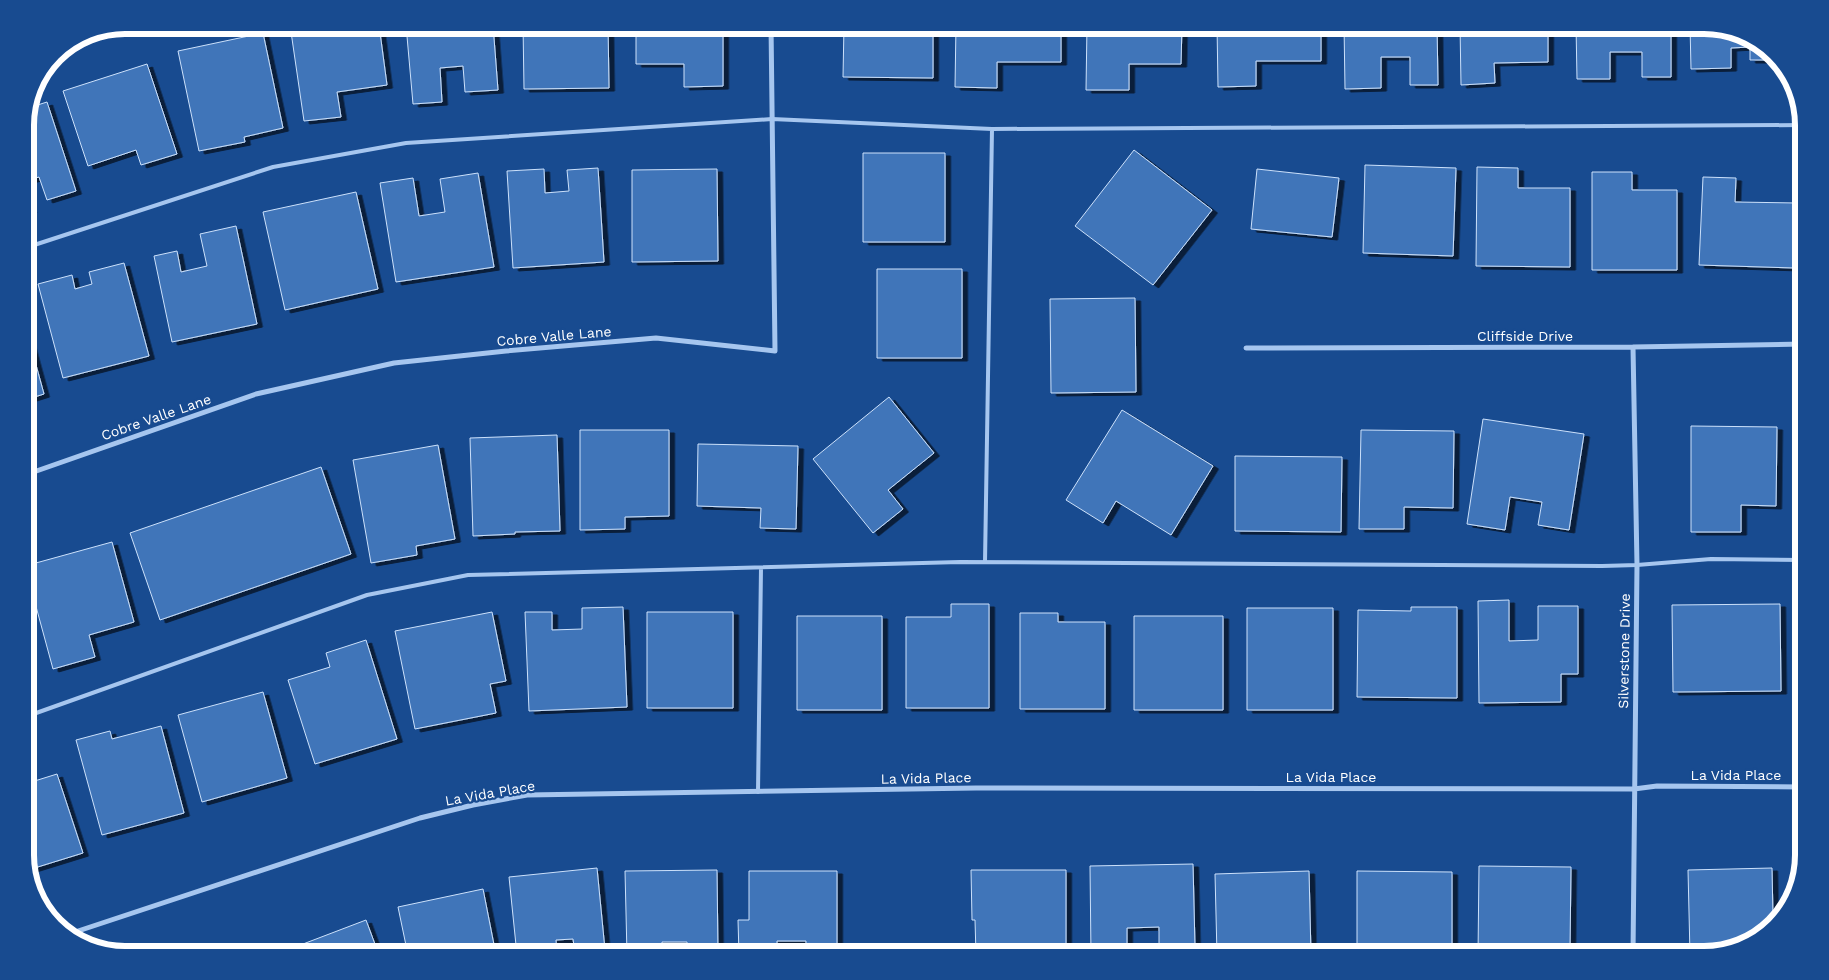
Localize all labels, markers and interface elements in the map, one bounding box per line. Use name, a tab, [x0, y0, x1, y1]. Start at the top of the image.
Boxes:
street label: Cobre Valle Lane	[496, 323, 612, 349]
street label: Cliffside Drive	[1477, 328, 1573, 344]
street label: Cobre Valle Lane	[99, 391, 213, 443]
street label: Silverstone Drive	[1615, 593, 1633, 709]
street label: La Vida Place	[1691, 767, 1781, 783]
street label: La Vida Place	[880, 769, 972, 787]
street label: La Vida Place	[1286, 769, 1376, 785]
street label: La Vida Place	[444, 777, 536, 809]

